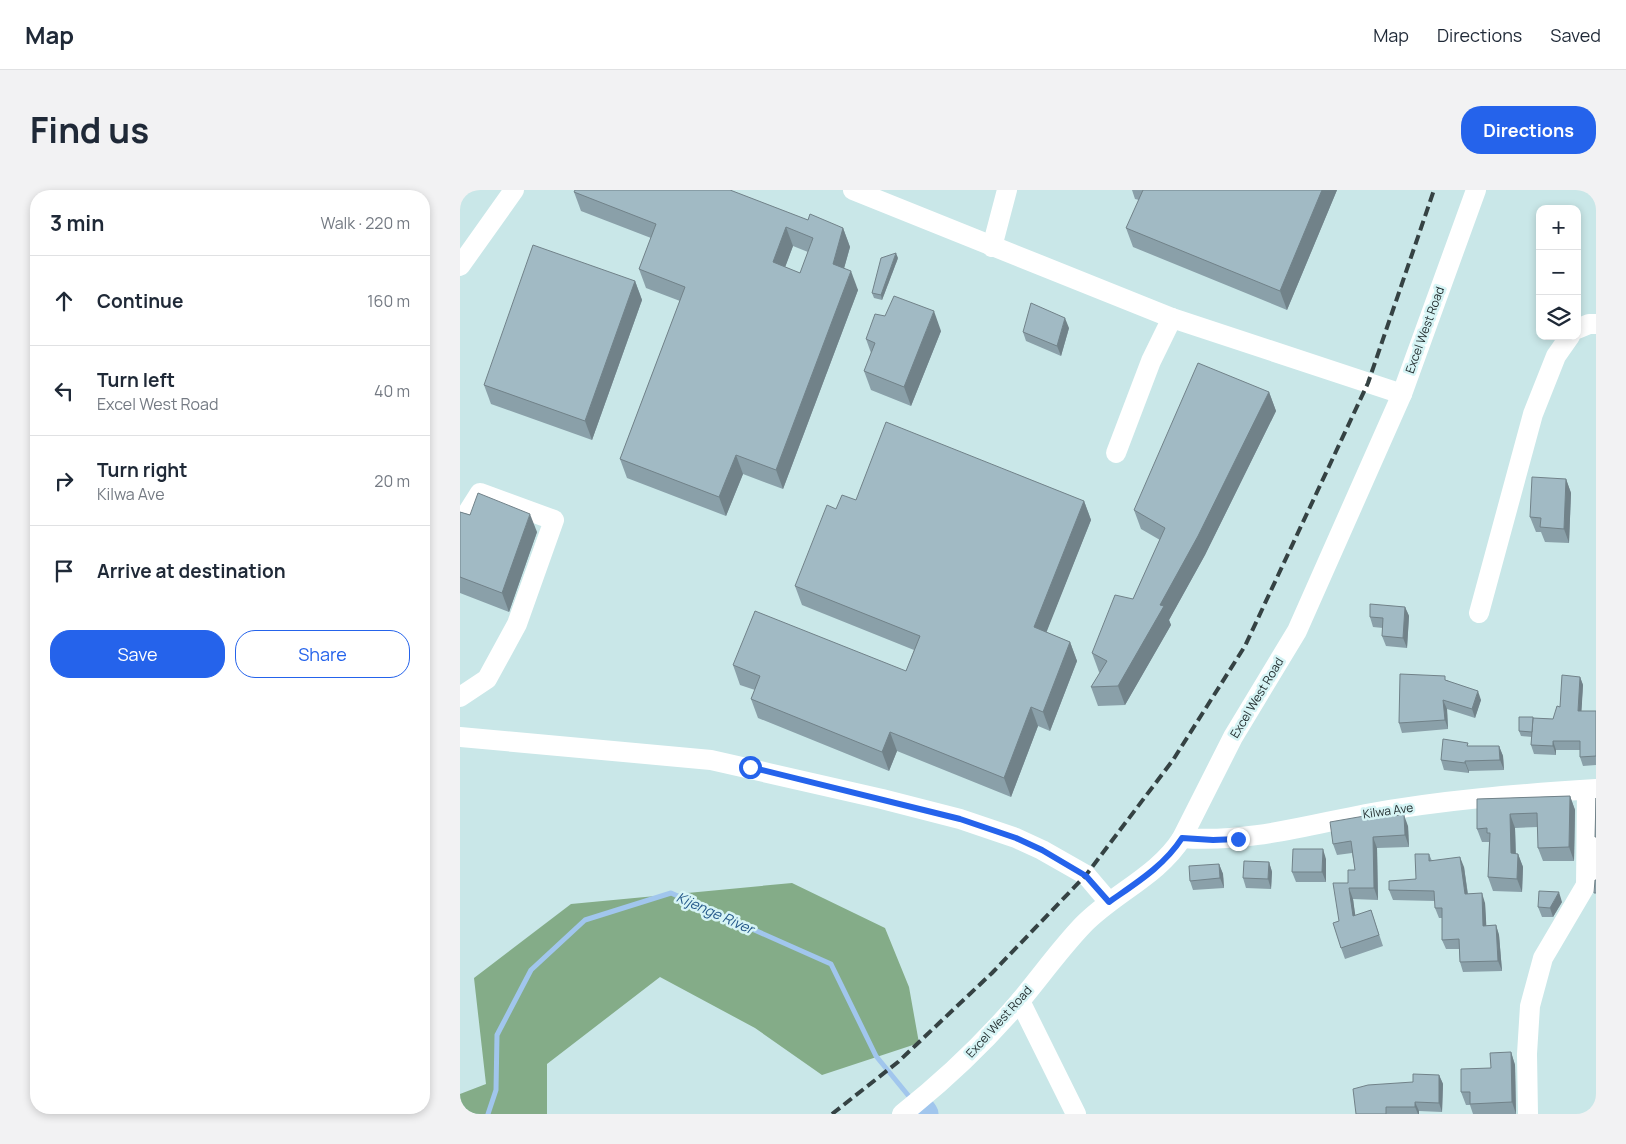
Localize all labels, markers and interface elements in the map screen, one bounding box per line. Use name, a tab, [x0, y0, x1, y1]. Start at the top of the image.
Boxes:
text: Map	[25, 18, 74, 51]
text: Map	[1373, 23, 1409, 47]
text: Directions	[1437, 23, 1522, 47]
text: Saved	[1550, 23, 1601, 47]
text: Find us	[30, 106, 149, 154]
button: Directions	[1461, 106, 1596, 154]
map controls	[1536, 205, 1581, 340]
button: +	[1536, 205, 1581, 250]
text: 3 min	[50, 209, 104, 237]
text: Walk · 220 m	[320, 212, 410, 234]
button: −	[1536, 250, 1581, 295]
street label: Excel West Road	[1401, 284, 1448, 376]
icon: ahead	[50, 287, 78, 315]
text: Continue	[97, 288, 183, 314]
text: 160 m	[367, 290, 410, 312]
button: layers	[1536, 295, 1581, 340]
text: Turn left	[97, 367, 175, 393]
icon: left	[50, 377, 78, 405]
text: 40 m	[374, 380, 410, 402]
text: Excel West Road	[97, 393, 218, 415]
text: Turn right	[97, 457, 187, 483]
icon: right	[50, 467, 78, 495]
text: 20 m	[374, 470, 410, 492]
text: Kilwa Ave	[97, 483, 165, 505]
icon: arrive	[50, 557, 78, 585]
text: Arrive at destination	[97, 558, 286, 584]
button: Save	[50, 630, 225, 678]
button: Share	[235, 630, 410, 678]
street label: Excel West Road	[1226, 654, 1287, 741]
route start	[739, 756, 762, 779]
street label: Kilwa Ave	[1362, 799, 1414, 822]
route end	[1227, 828, 1250, 851]
water label: Kijenge River	[674, 887, 759, 939]
street label: Excel West Road	[962, 982, 1035, 1061]

